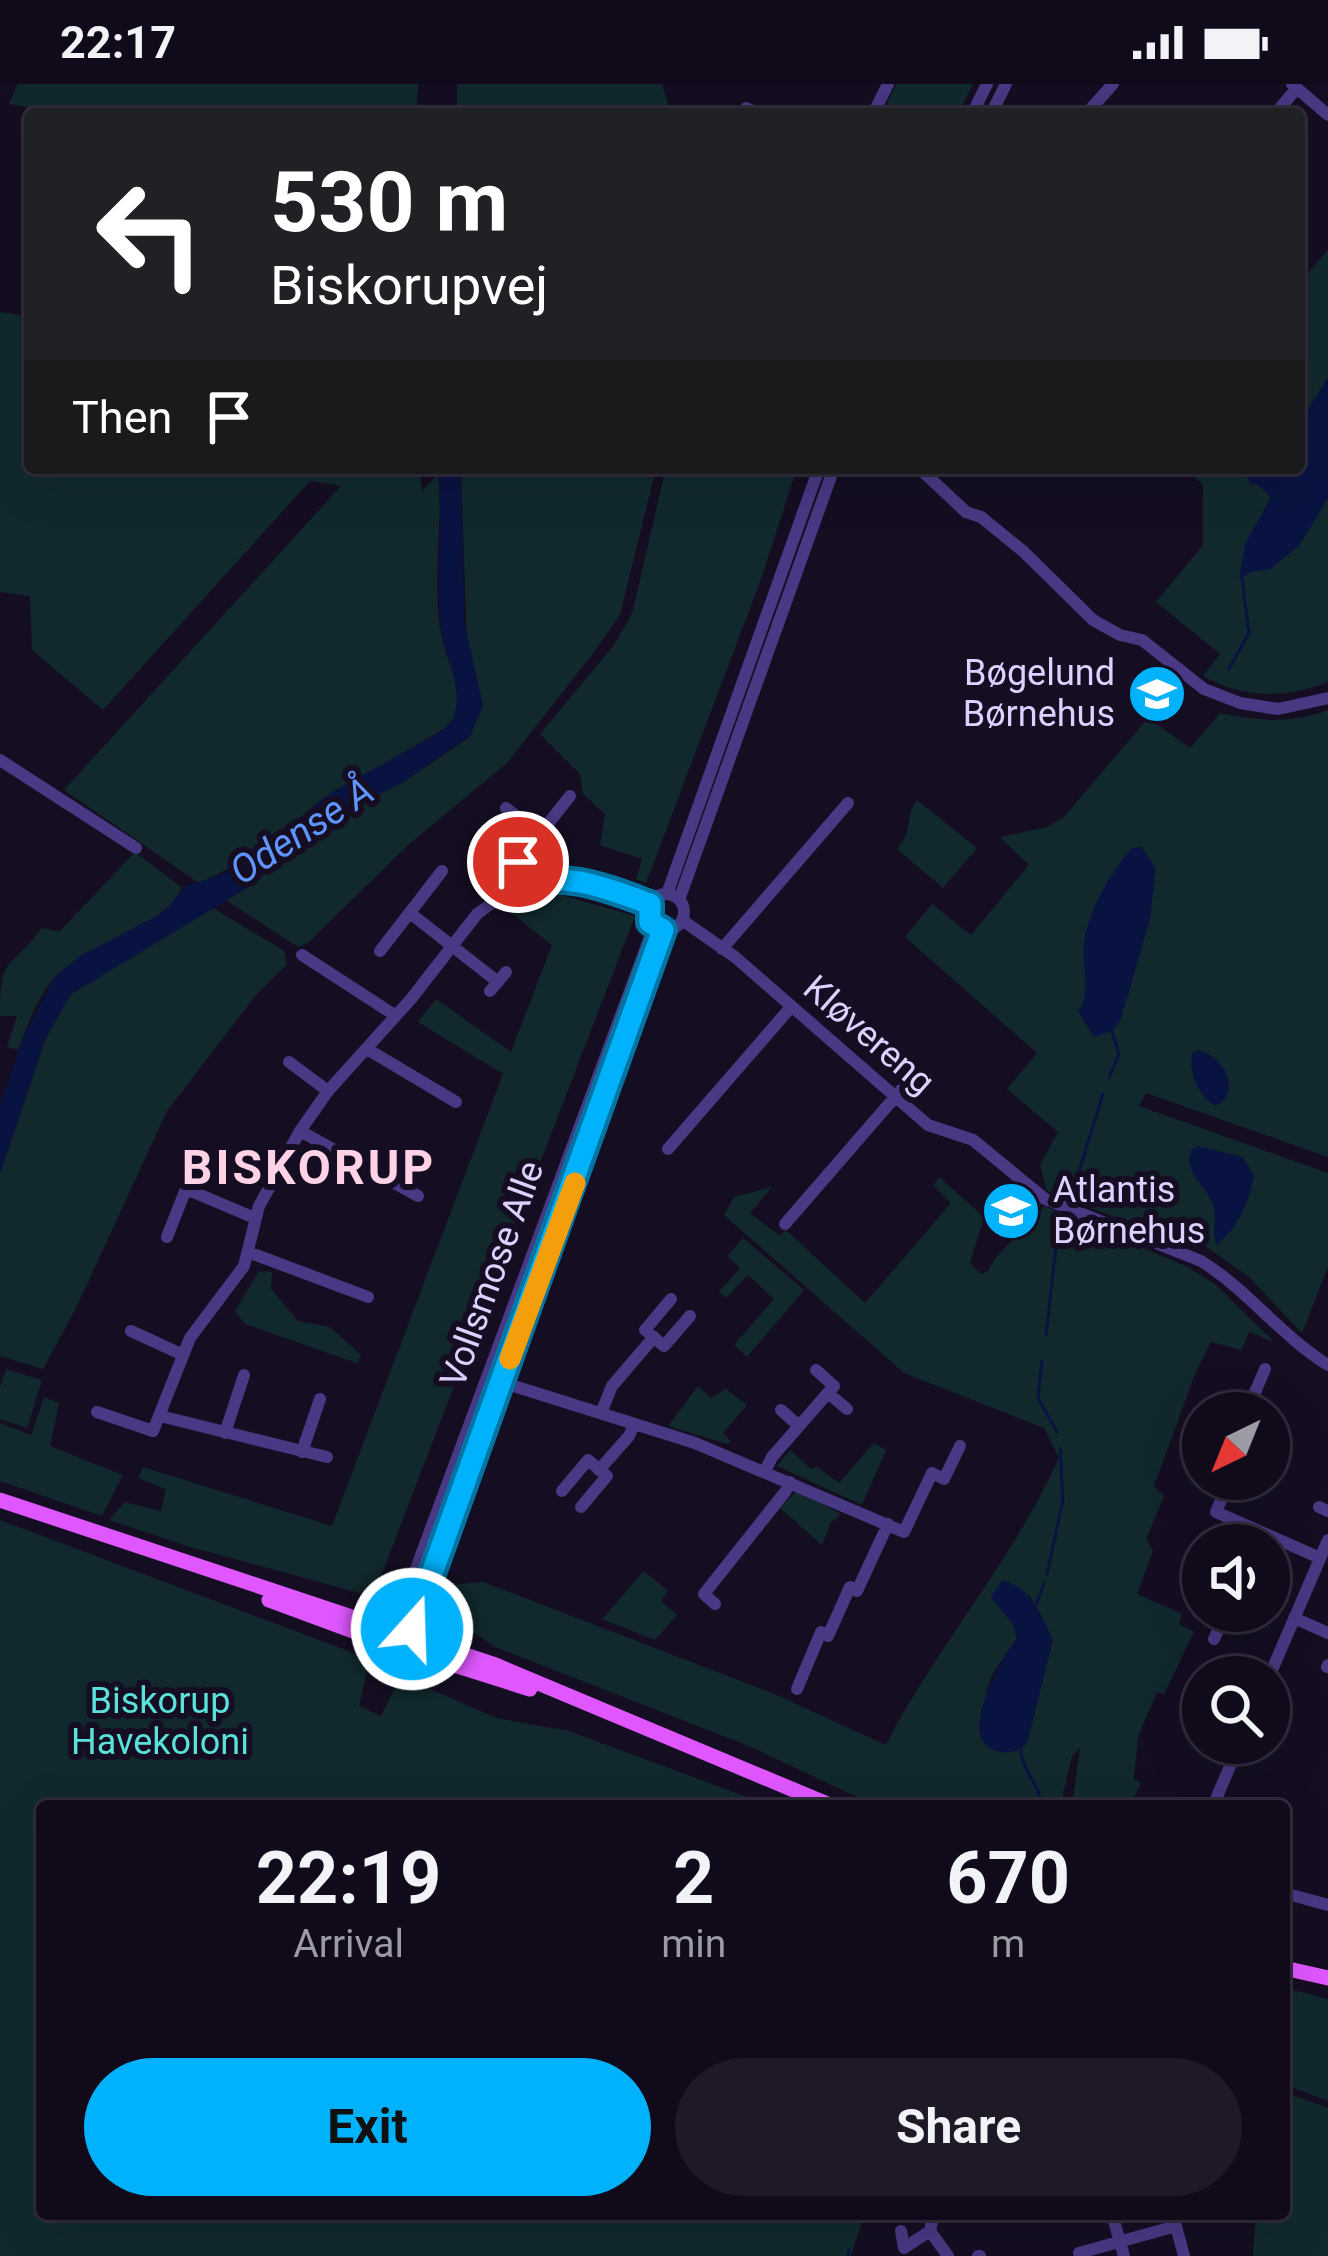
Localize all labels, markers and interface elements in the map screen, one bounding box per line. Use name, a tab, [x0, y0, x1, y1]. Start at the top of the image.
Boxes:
text: 22:17	[60, 16, 176, 69]
text: 530 m	[270, 153, 508, 252]
icon: left	[72, 156, 228, 312]
text: Biskorupvej	[270, 254, 548, 317]
icon: arrive	[196, 384, 262, 450]
text: Then	[72, 391, 172, 444]
place label: Bøgelund Børnehus	[963, 652, 1115, 735]
school or university icon: Bøgelund Børnehus	[1126, 663, 1188, 725]
water label: Odense Å	[221, 767, 383, 894]
pin	[467, 811, 569, 913]
icon: arrive	[485, 829, 551, 895]
street label: Kløvereng	[795, 967, 943, 1103]
district label: BISKORUP	[182, 1139, 436, 1196]
street label: Vollsmose Alle	[432, 1155, 552, 1393]
place label: Atlantis Børnehus	[1053, 1169, 1205, 1252]
school or university icon: Atlantis Børnehus	[980, 1180, 1042, 1242]
north arrow	[1182, 1392, 1290, 1500]
map controls	[1182, 1392, 1290, 1764]
button: sound	[1182, 1524, 1290, 1632]
position arrow	[349, 1566, 475, 1692]
button: search	[1182, 1656, 1290, 1764]
park label: Biskorup Havekoloni	[71, 1680, 249, 1763]
text: 22:19	[256, 1836, 441, 1921]
text: 2	[673, 1836, 714, 1921]
text: 670	[946, 1836, 1070, 1921]
text: Arrival	[293, 1921, 404, 1967]
text: min	[661, 1921, 726, 1967]
text: m	[991, 1921, 1025, 1967]
button: Exit	[84, 2058, 651, 2196]
button: Share	[675, 2058, 1242, 2196]

